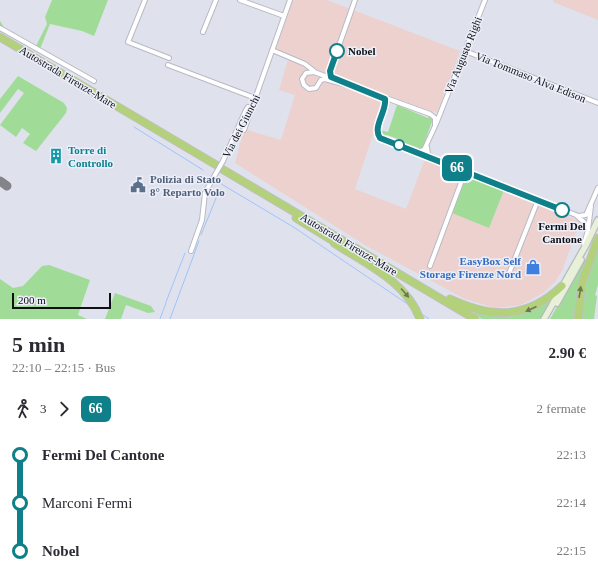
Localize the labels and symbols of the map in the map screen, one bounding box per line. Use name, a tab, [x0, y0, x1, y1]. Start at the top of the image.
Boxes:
street label: Via Augusto Righi	[442, 15, 484, 95]
street label: Autostrada Firenze-Mare	[17, 43, 119, 111]
marker: Nobel	[329, 43, 345, 59]
place label: Nobel	[348, 45, 376, 57]
street label: Via Tommaso Alva Edison	[474, 49, 588, 105]
street label: Via dei Giunchi	[220, 92, 262, 160]
unlabelled marker	[393, 139, 405, 151]
place label: Torre di Controllo	[68, 144, 114, 169]
building icon: Torre di Controllo	[47, 147, 65, 165]
line badge: 66	[439, 155, 475, 181]
place label: Polizia di Stato 8° Reparto Volo	[150, 173, 225, 198]
public building icon: Polizia di Stato 8° Reparto Volo	[129, 176, 147, 194]
marker: Fermi Del Cantone	[554, 202, 570, 218]
street label: Autostrada Firenze-Mare	[298, 210, 400, 278]
place label: Fermi Del Cantone	[538, 220, 586, 245]
place label: EasyBox Self Storage Firenze Nord	[420, 255, 521, 280]
shop icon: EasyBox Self Storage Firenze Nord	[524, 258, 542, 276]
one-way arrow	[578, 285, 584, 298]
one-way arrow	[400, 288, 409, 298]
scale bar	[12, 291, 111, 310]
one-way arrow	[524, 306, 536, 312]

